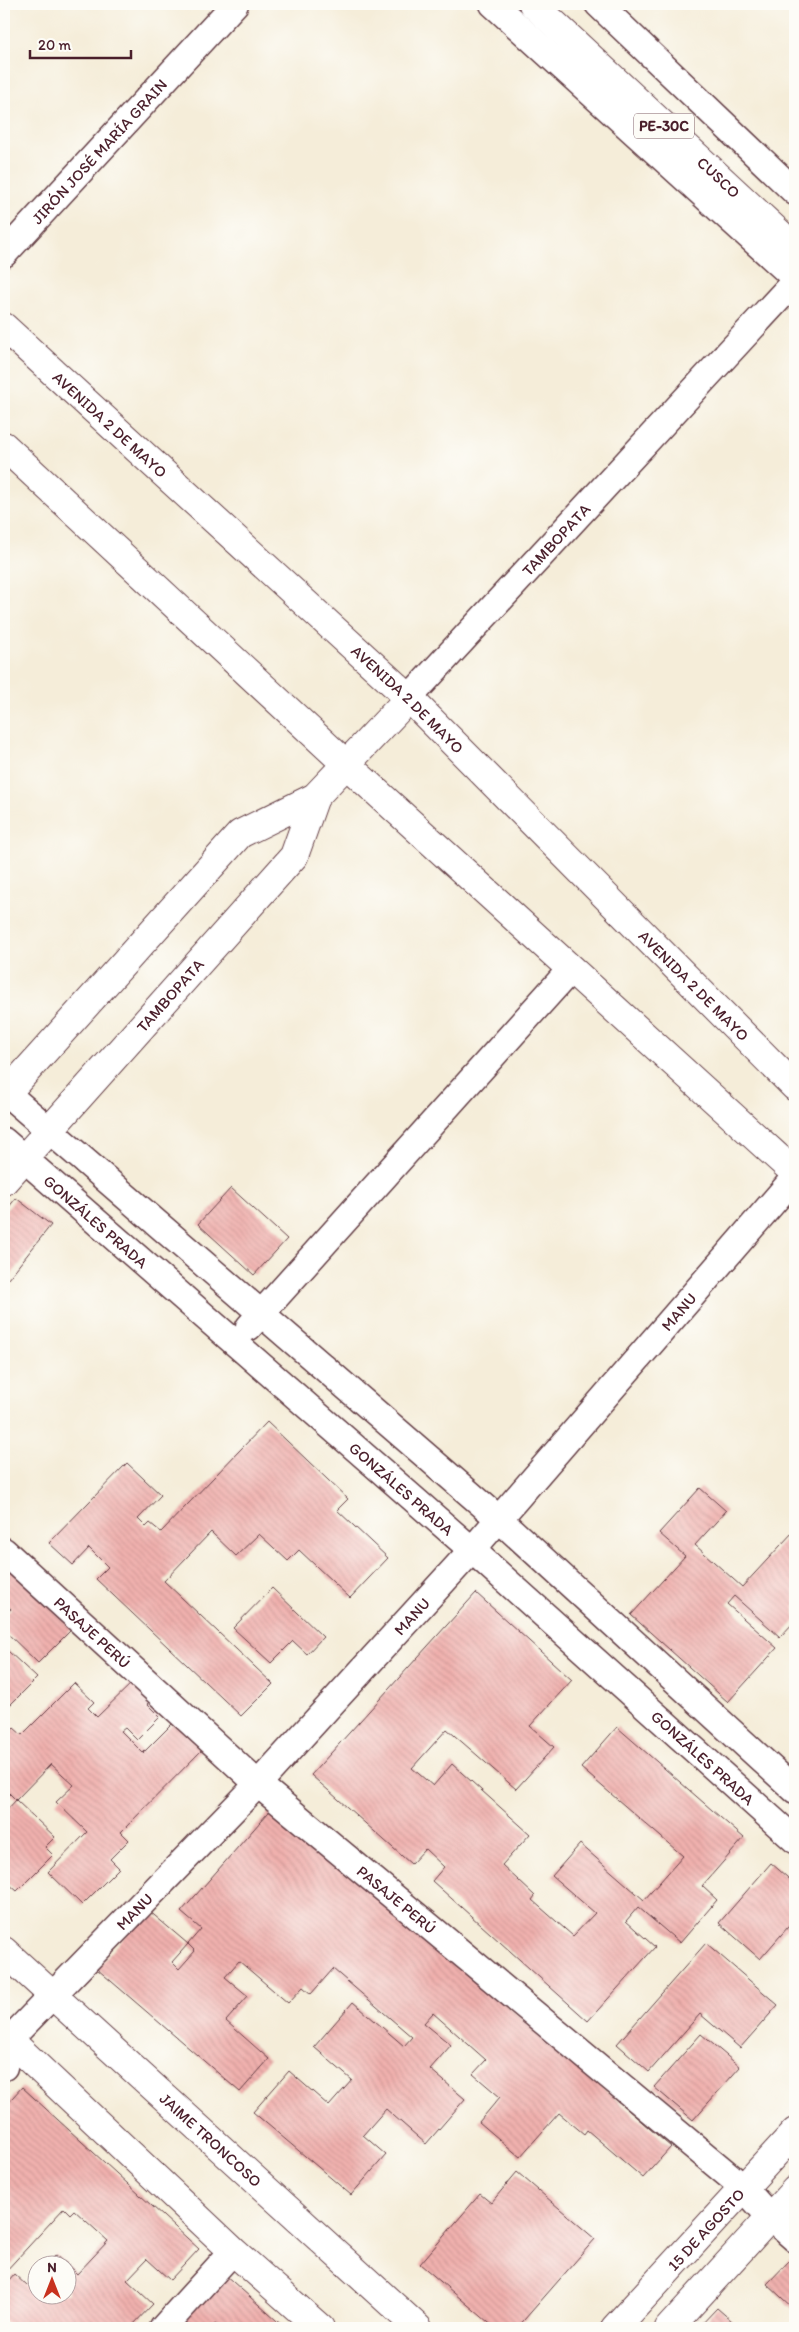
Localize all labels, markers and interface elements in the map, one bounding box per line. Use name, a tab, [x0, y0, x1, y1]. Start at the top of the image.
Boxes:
scale bar	[30, 28, 131, 60]
text: 20 m	[38, 36, 72, 54]
street label: JIRÓN JOSÉ MARÍA GRAIN	[27, 75, 171, 228]
road number: PE-30C	[634, 114, 694, 138]
street label: CUSCO	[693, 153, 744, 202]
street label: AVENIDA 2 DE MAYO	[49, 367, 171, 481]
street label: TAMBOPATA	[518, 499, 594, 580]
street label: AVENIDA 2 DE MAYO	[348, 641, 468, 757]
street label: AVENIDA 2 DE MAYO	[635, 926, 753, 1045]
street label: TAMBOPATA	[132, 955, 207, 1036]
street label: GONZÁLES PRADA	[40, 1171, 152, 1272]
street label: MANU	[657, 1289, 700, 1335]
street label: GONZÁLES PRADA	[346, 1438, 458, 1539]
street label: PASAJE PERÚ	[50, 1592, 135, 1672]
street label: MANU	[390, 1593, 433, 1639]
street label: GONZÁLES PRADA	[647, 1706, 759, 1809]
street label: PASAJE PERÚ	[353, 1861, 440, 1938]
street label: MANU	[112, 1889, 156, 1934]
street label: JAIME TRONCOSO	[156, 2088, 266, 2191]
street label: 15 DE AGOSTO	[663, 2184, 748, 2274]
north arrow	[28, 2254, 78, 2304]
text: N	[47, 2259, 57, 2276]

